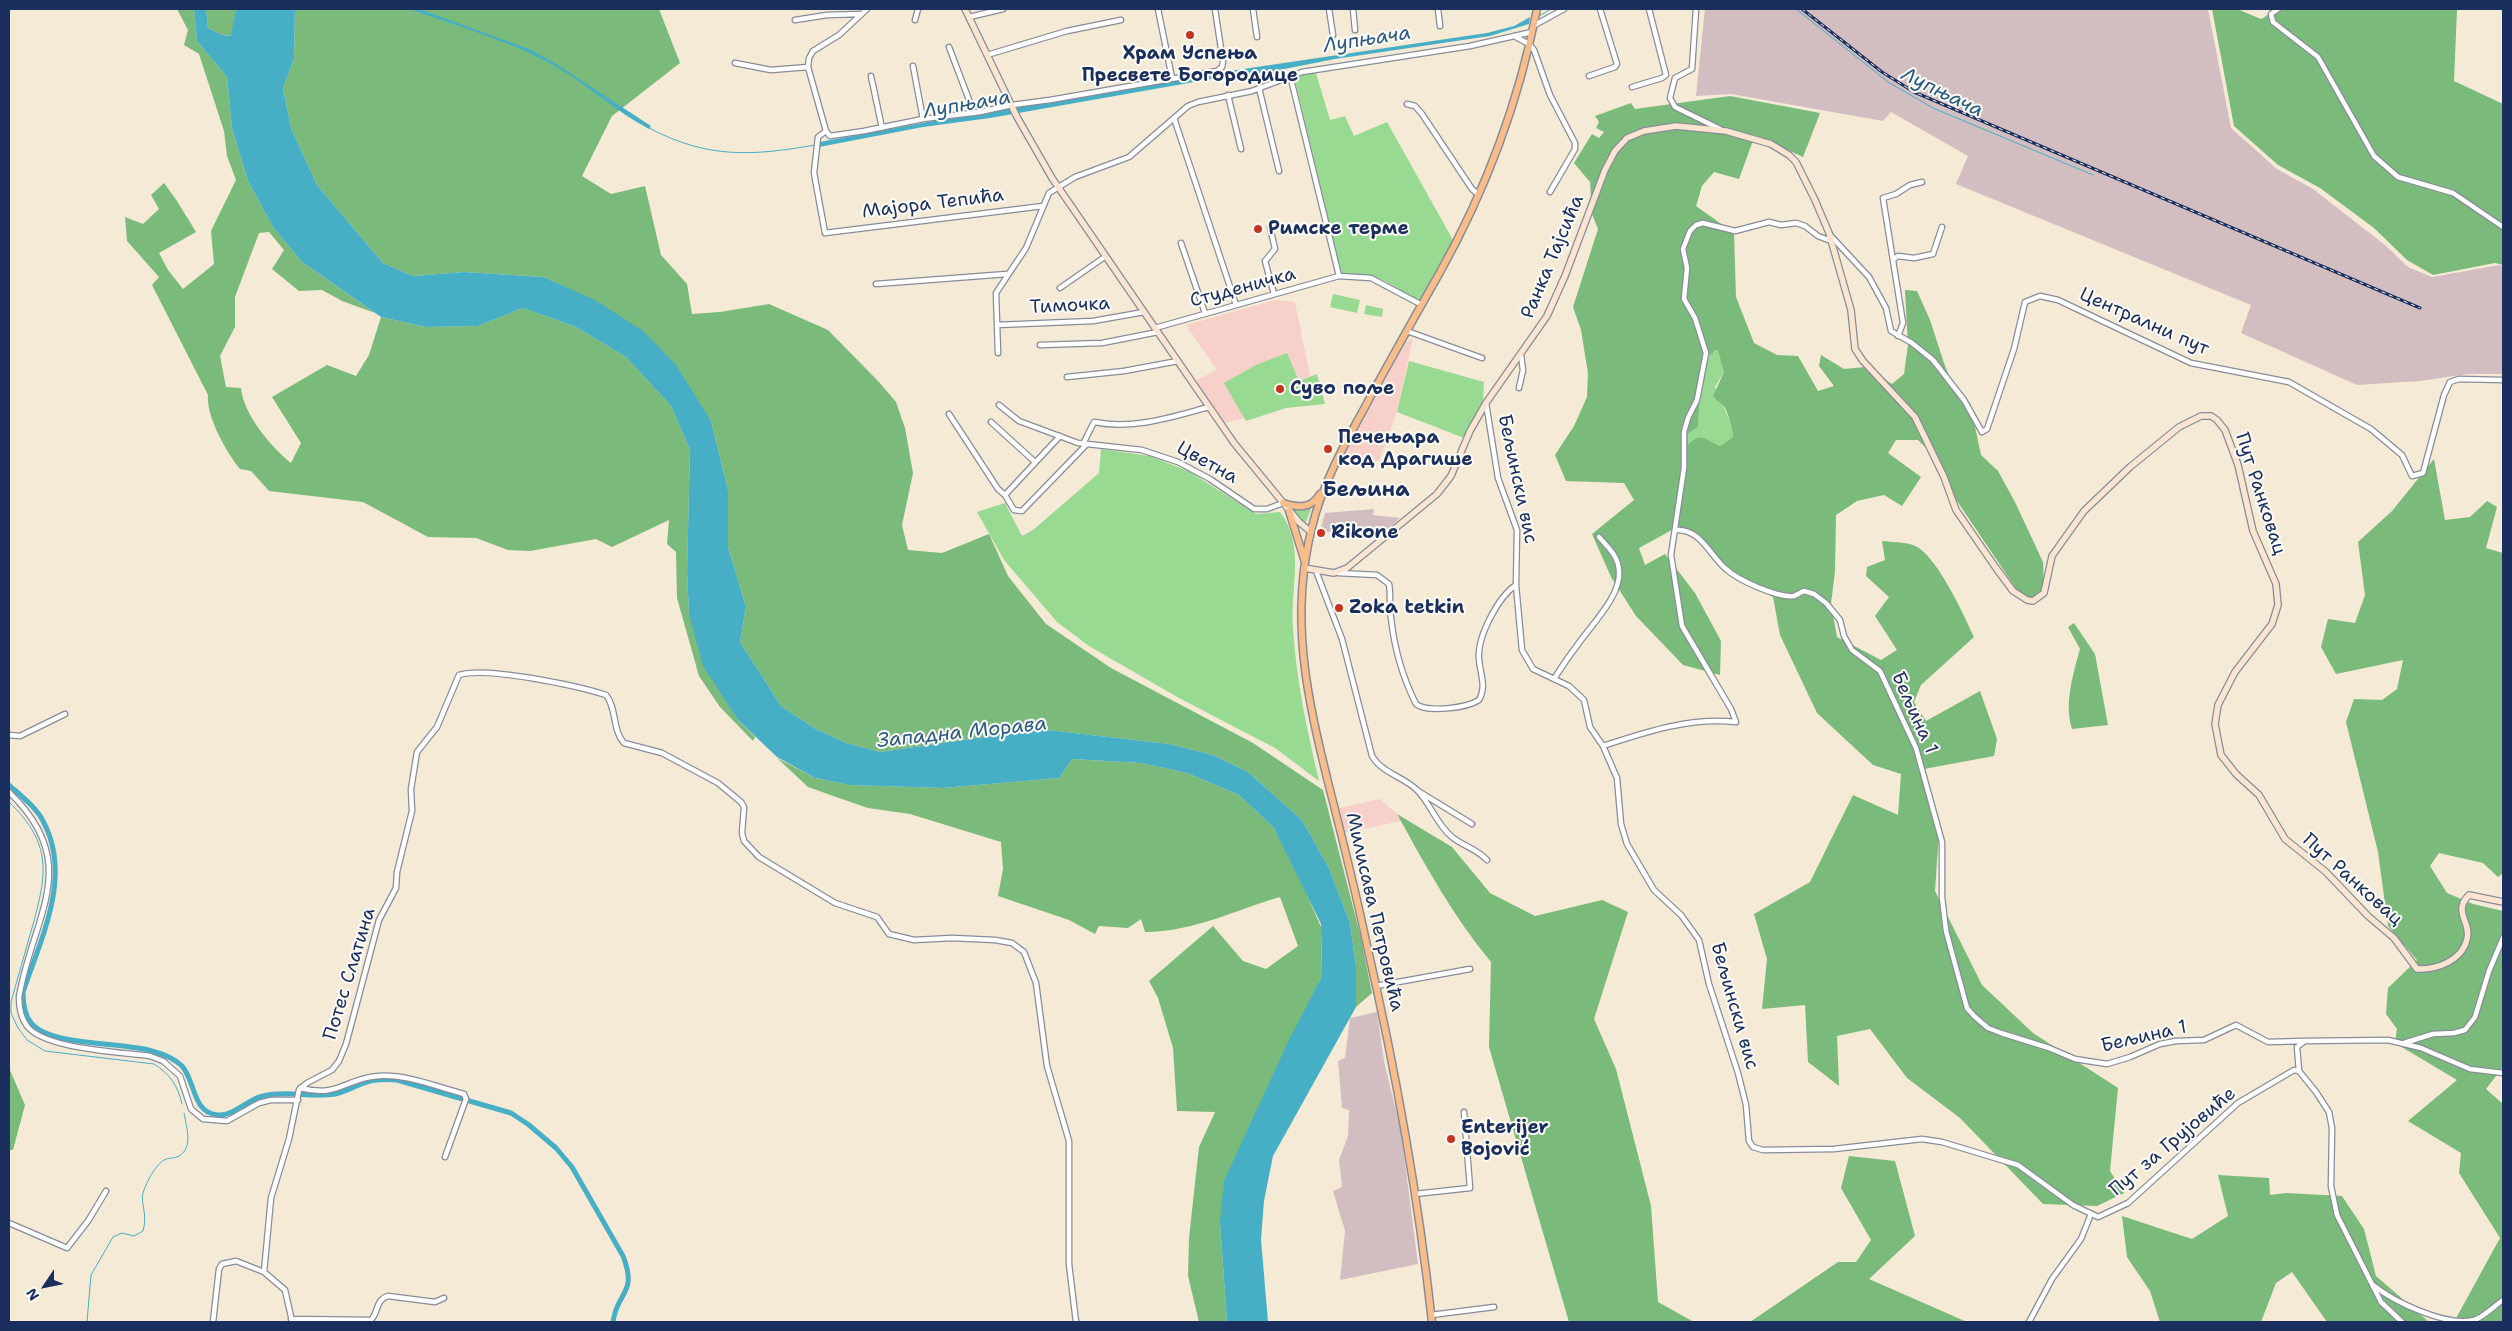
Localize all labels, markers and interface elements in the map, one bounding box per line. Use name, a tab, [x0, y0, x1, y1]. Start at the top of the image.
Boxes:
water label: Лупњача	[1322, 21, 1412, 59]
marker: Храм Успења Пресвете Богородице	[1184, 29, 1196, 41]
place label: Храм Успења Пресвете Богородице	[1082, 43, 1298, 87]
water label: Лупњача	[1897, 63, 1987, 123]
water label: Лупњача	[921, 86, 1013, 124]
street label: Мајора Тепића	[861, 184, 1005, 224]
street label: Ранка Тајсића	[1517, 192, 1589, 322]
place label: Римске терме	[1268, 218, 1409, 240]
marker: Римске терме	[1252, 223, 1264, 235]
street label: Студеничка	[1188, 263, 1298, 313]
street label: Централни пут	[2076, 283, 2212, 361]
street label: Тимочка	[1029, 293, 1111, 319]
place label: Суво поље	[1290, 378, 1394, 400]
marker: Суво поље	[1274, 383, 1286, 395]
street label: Бељински вис	[1492, 412, 1542, 546]
place label: Печењара код Драгише	[1338, 427, 1473, 471]
street label: Пут Ранковац	[2230, 430, 2290, 558]
street label: Цветна	[1172, 437, 1242, 489]
marker: Печењара код Драгише	[1322, 443, 1334, 455]
district label: Бељина	[1323, 478, 1409, 504]
place label: Rikone	[1331, 522, 1399, 544]
marker: Rikone	[1315, 527, 1327, 539]
place label: Zoka tetkin	[1349, 597, 1464, 619]
marker: Zoka tetkin	[1333, 602, 1345, 614]
street label: Бељина 1	[1886, 668, 1942, 758]
water label: Западна Морава	[876, 712, 1048, 754]
street label: Милисава Петровића	[1340, 810, 1408, 1014]
street label: Пут Ранковац	[2297, 829, 2407, 931]
street label: Потес Слатина	[319, 905, 381, 1043]
street label: Бељински вис	[1705, 940, 1763, 1072]
street label: Бељина 1	[2099, 1016, 2189, 1058]
street label: Пут за Грујовиће	[2105, 1082, 2241, 1202]
place label: Enterijer Bojović	[1461, 1117, 1549, 1161]
marker: Enterijer Bojović	[1445, 1133, 1457, 1145]
north arrow	[20, 1261, 70, 1311]
text: N	[22, 1285, 43, 1304]

